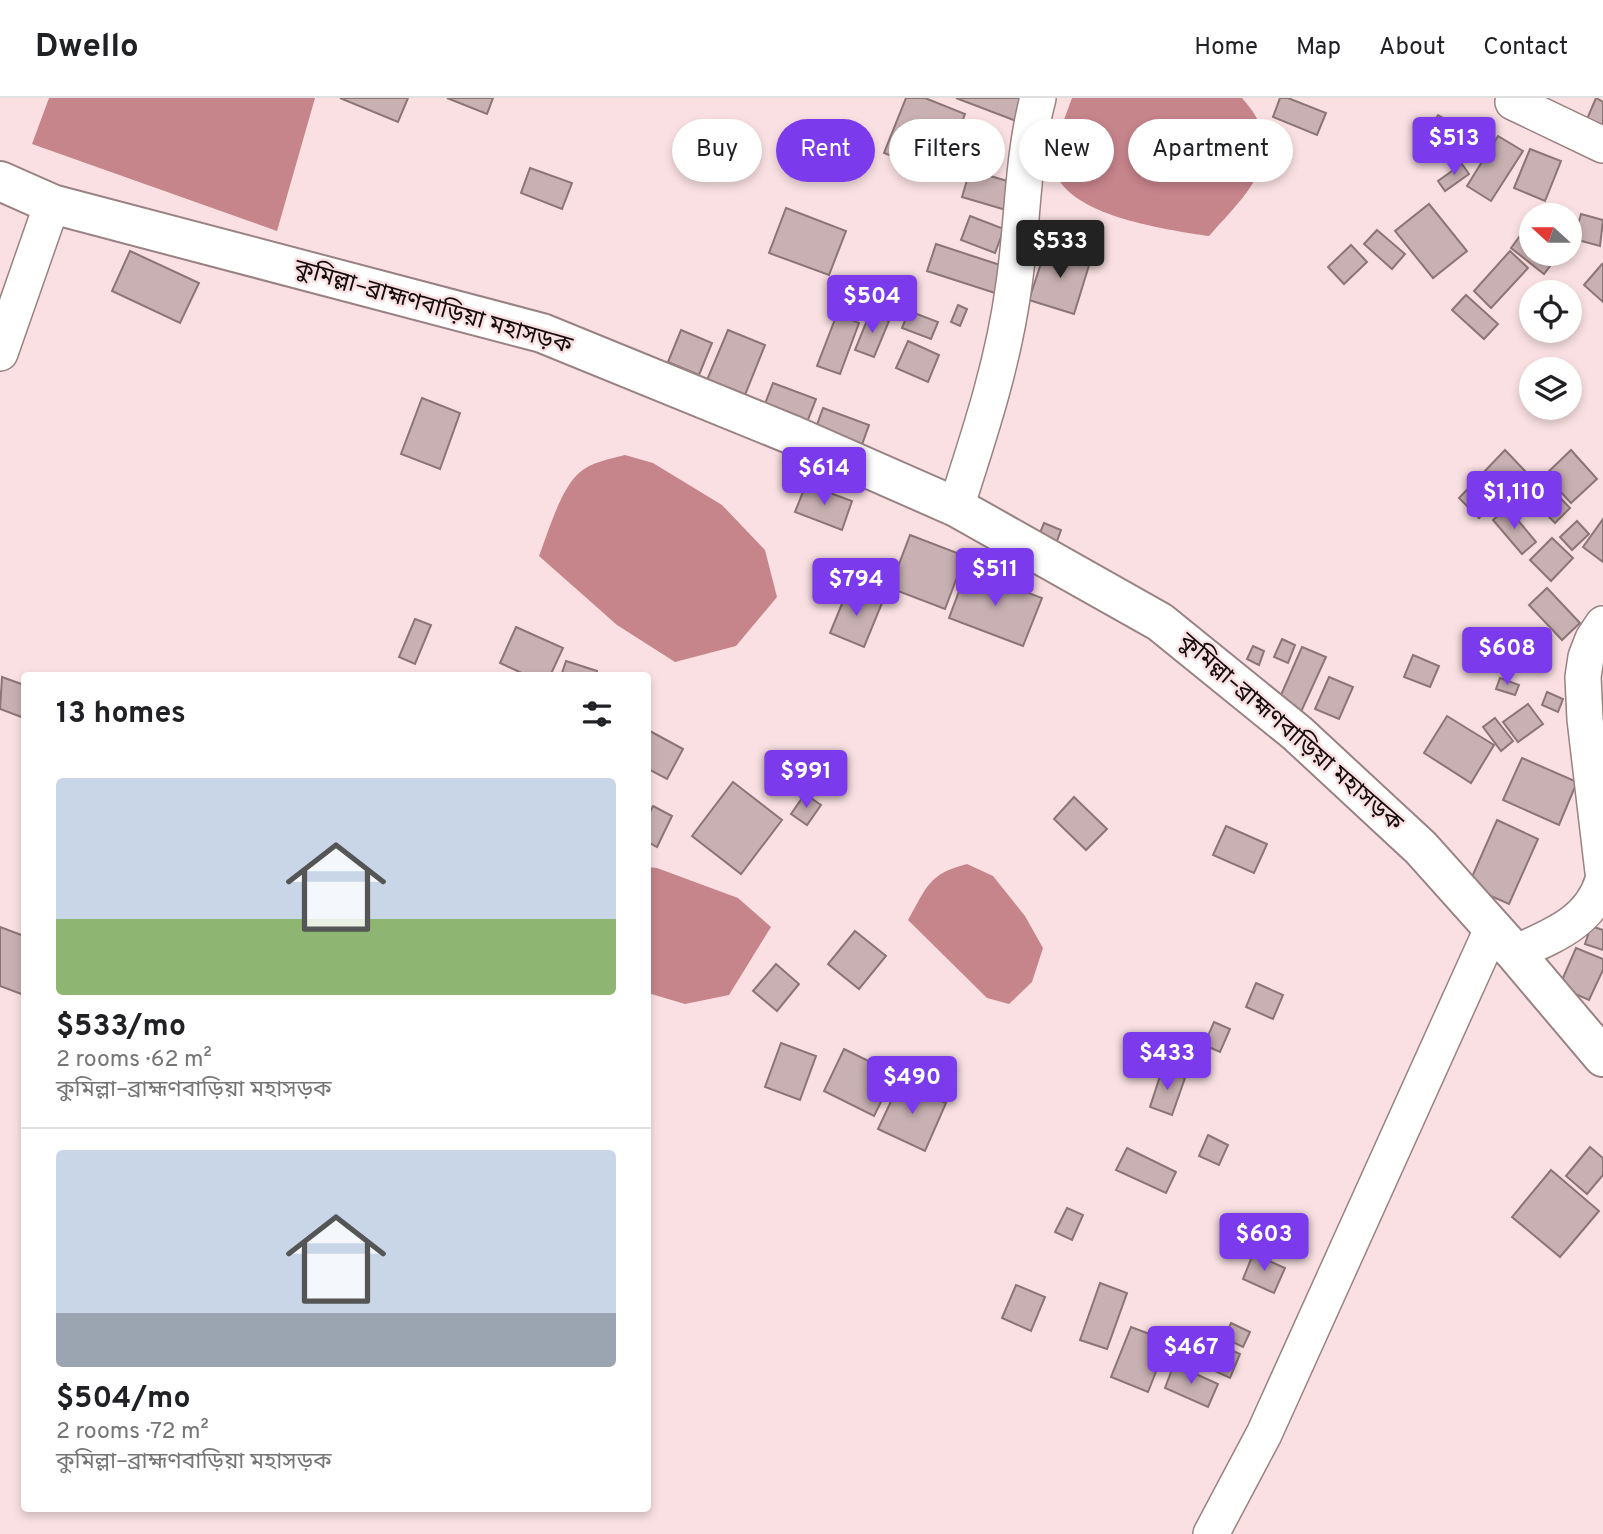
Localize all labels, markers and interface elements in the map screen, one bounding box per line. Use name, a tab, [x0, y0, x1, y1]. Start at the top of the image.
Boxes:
text: Dwello	[35, 27, 139, 69]
text: Home	[1194, 33, 1258, 63]
text: Map	[1296, 33, 1341, 63]
text: About	[1379, 33, 1445, 63]
text: Contact	[1483, 33, 1568, 63]
pin: $513	[1413, 118, 1495, 177]
chip: Buy	[672, 119, 762, 182]
chip: Rent	[776, 119, 875, 182]
chip: Filters	[889, 119, 1005, 182]
chip: New	[1019, 119, 1114, 182]
chip: Apartment	[1128, 119, 1293, 182]
text: $513	[1429, 125, 1479, 154]
north arrow	[1519, 203, 1582, 266]
map controls	[1519, 203, 1582, 420]
pin: $533	[1019, 220, 1101, 280]
text: $533	[1032, 228, 1088, 257]
street label: কুমিল্লা–ব্রাহ্মণবাড়িয়া মহাসড়ক	[290, 253, 576, 362]
pin: $504	[831, 275, 913, 335]
button: locate	[1519, 280, 1582, 343]
text: $504	[843, 283, 901, 312]
button: layers	[1519, 357, 1582, 420]
pin: $614	[783, 448, 865, 507]
text: $614	[798, 455, 850, 484]
pin: $1,110	[1457, 472, 1571, 531]
text: $1,110	[1483, 479, 1545, 508]
pin: $511	[954, 548, 1036, 608]
text: $511	[972, 556, 1018, 585]
pin: $794	[815, 559, 897, 618]
text: $794	[828, 566, 884, 595]
street label: কুমিল্লা–ব্রাহ্মণবাড়িয়া মহাসড়ক	[1171, 626, 1410, 839]
pin: $608	[1466, 628, 1548, 687]
text: $608	[1478, 635, 1536, 664]
icon: filters	[578, 695, 616, 733]
text: 13 homes	[56, 696, 186, 733]
pin: $991	[765, 750, 847, 810]
text: $991	[780, 758, 832, 787]
icon: home	[273, 824, 399, 950]
text: $533/mo	[56, 1009, 186, 1046]
pin: $433	[1126, 1032, 1208, 1092]
text: $433	[1139, 1040, 1195, 1069]
text: 2 rooms · 62 m²	[56, 1046, 212, 1075]
pin: $490	[871, 1056, 953, 1116]
text: $490	[883, 1064, 941, 1093]
text: কুমিল্লা–ব্রাহ্মণবাড়িয়া মহাসড়ক	[56, 1076, 332, 1105]
icon: home	[273, 1196, 399, 1322]
pin: $603	[1223, 1214, 1305, 1273]
text: $603	[1236, 1221, 1292, 1250]
pin: $467	[1150, 1326, 1232, 1386]
text: $467	[1163, 1334, 1219, 1363]
text: $504/mo	[56, 1381, 191, 1418]
text: 2 rooms · 72 m²	[56, 1418, 209, 1447]
text: কুমিল্লা–ব্রাহ্মণবাড়িয়া মহাসড়ক	[56, 1448, 332, 1477]

